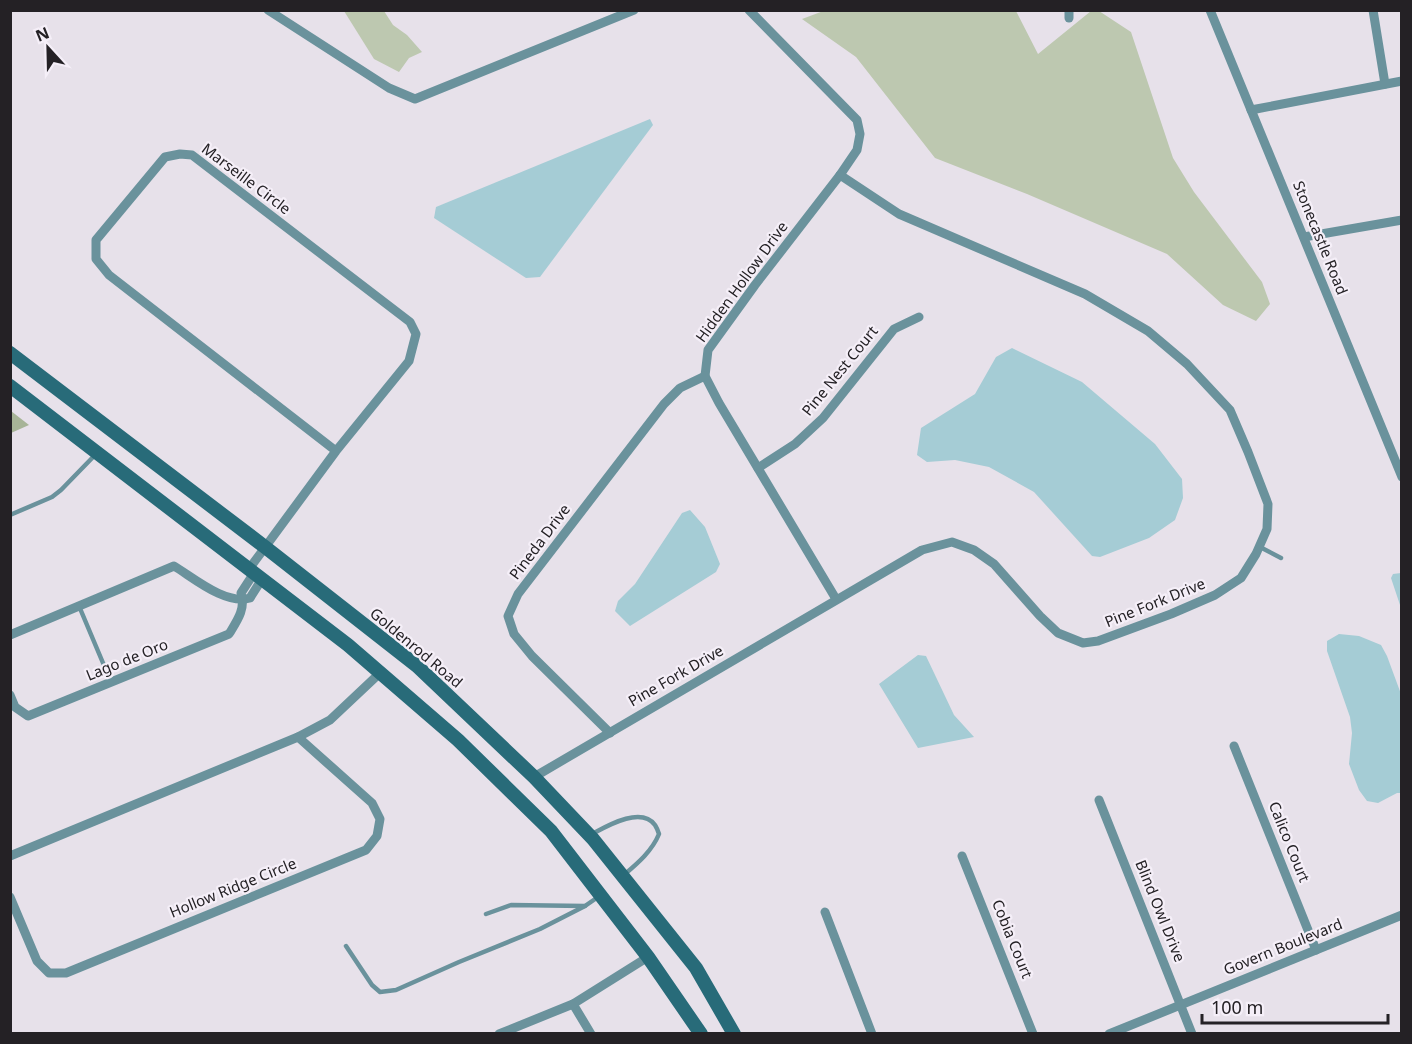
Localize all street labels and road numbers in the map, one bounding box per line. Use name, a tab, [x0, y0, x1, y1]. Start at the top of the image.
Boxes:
street label: Marseille Circle	[198, 138, 295, 218]
street label: Stonecastle Road	[1289, 178, 1353, 297]
street label: Hidden Hollow Drive	[691, 217, 792, 346]
street label: Pine Nest Court	[797, 321, 882, 420]
street label: Pineda Drive	[504, 500, 574, 583]
street label: Pine Fork Drive	[1101, 573, 1208, 631]
street label: Goldenrod Road	[366, 603, 467, 692]
street label: Lago de Oro	[83, 634, 171, 685]
street label: Pine Fork Drive	[624, 640, 727, 710]
street label: Calico Court	[1265, 798, 1315, 885]
street label: Hollow Ridge Circle	[166, 852, 299, 922]
street label: Blind Owl Drive	[1131, 857, 1190, 965]
street label: Cobia Court	[988, 896, 1038, 982]
street label: Govern Boulevard	[1220, 913, 1345, 979]

